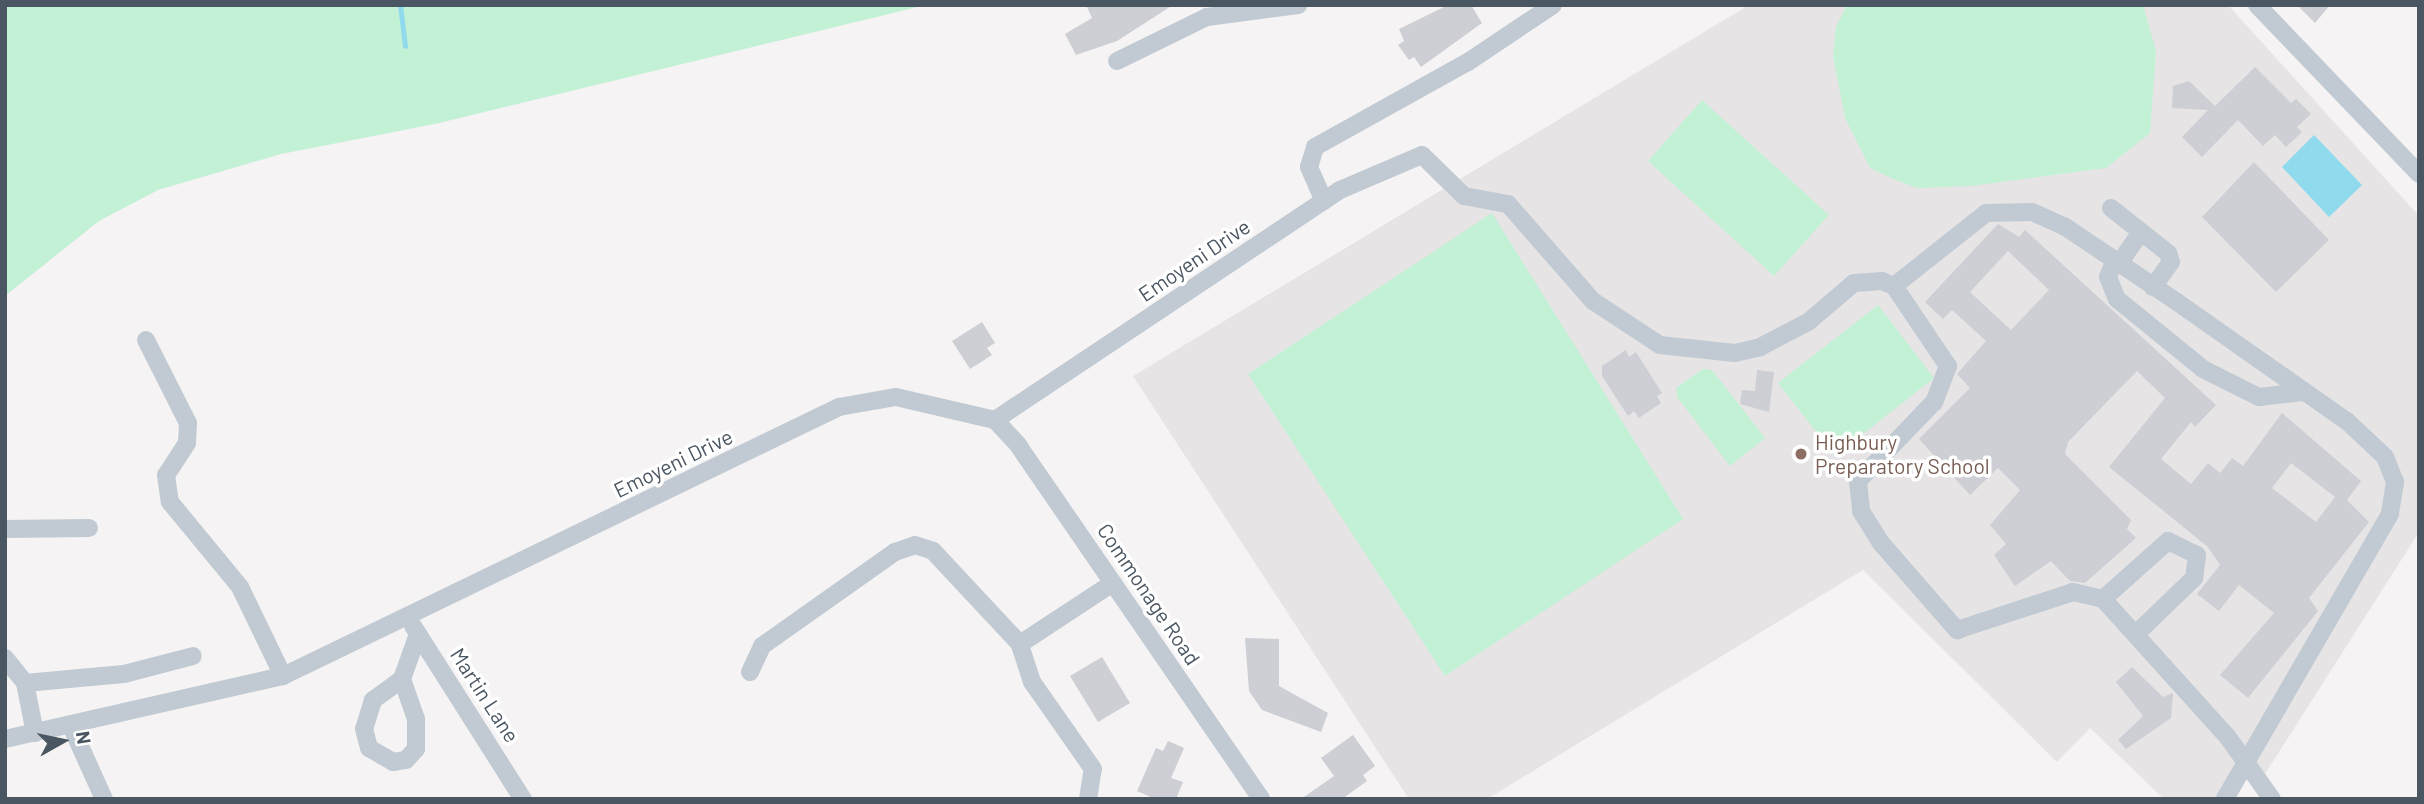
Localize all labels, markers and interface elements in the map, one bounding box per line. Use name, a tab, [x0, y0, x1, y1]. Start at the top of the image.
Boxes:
street label: Emoyeni Drive	[1133, 213, 1255, 307]
street label: Emoyeni Drive	[609, 423, 737, 503]
place label: Highbury Preparatory School	[1815, 429, 1990, 479]
marker: Highbury Preparatory School	[1793, 446, 1809, 462]
street label: Commonage Road	[1092, 518, 1206, 670]
street label: Martin Lane	[445, 643, 525, 747]
north arrow	[28, 706, 98, 776]
text: N	[72, 730, 97, 746]

